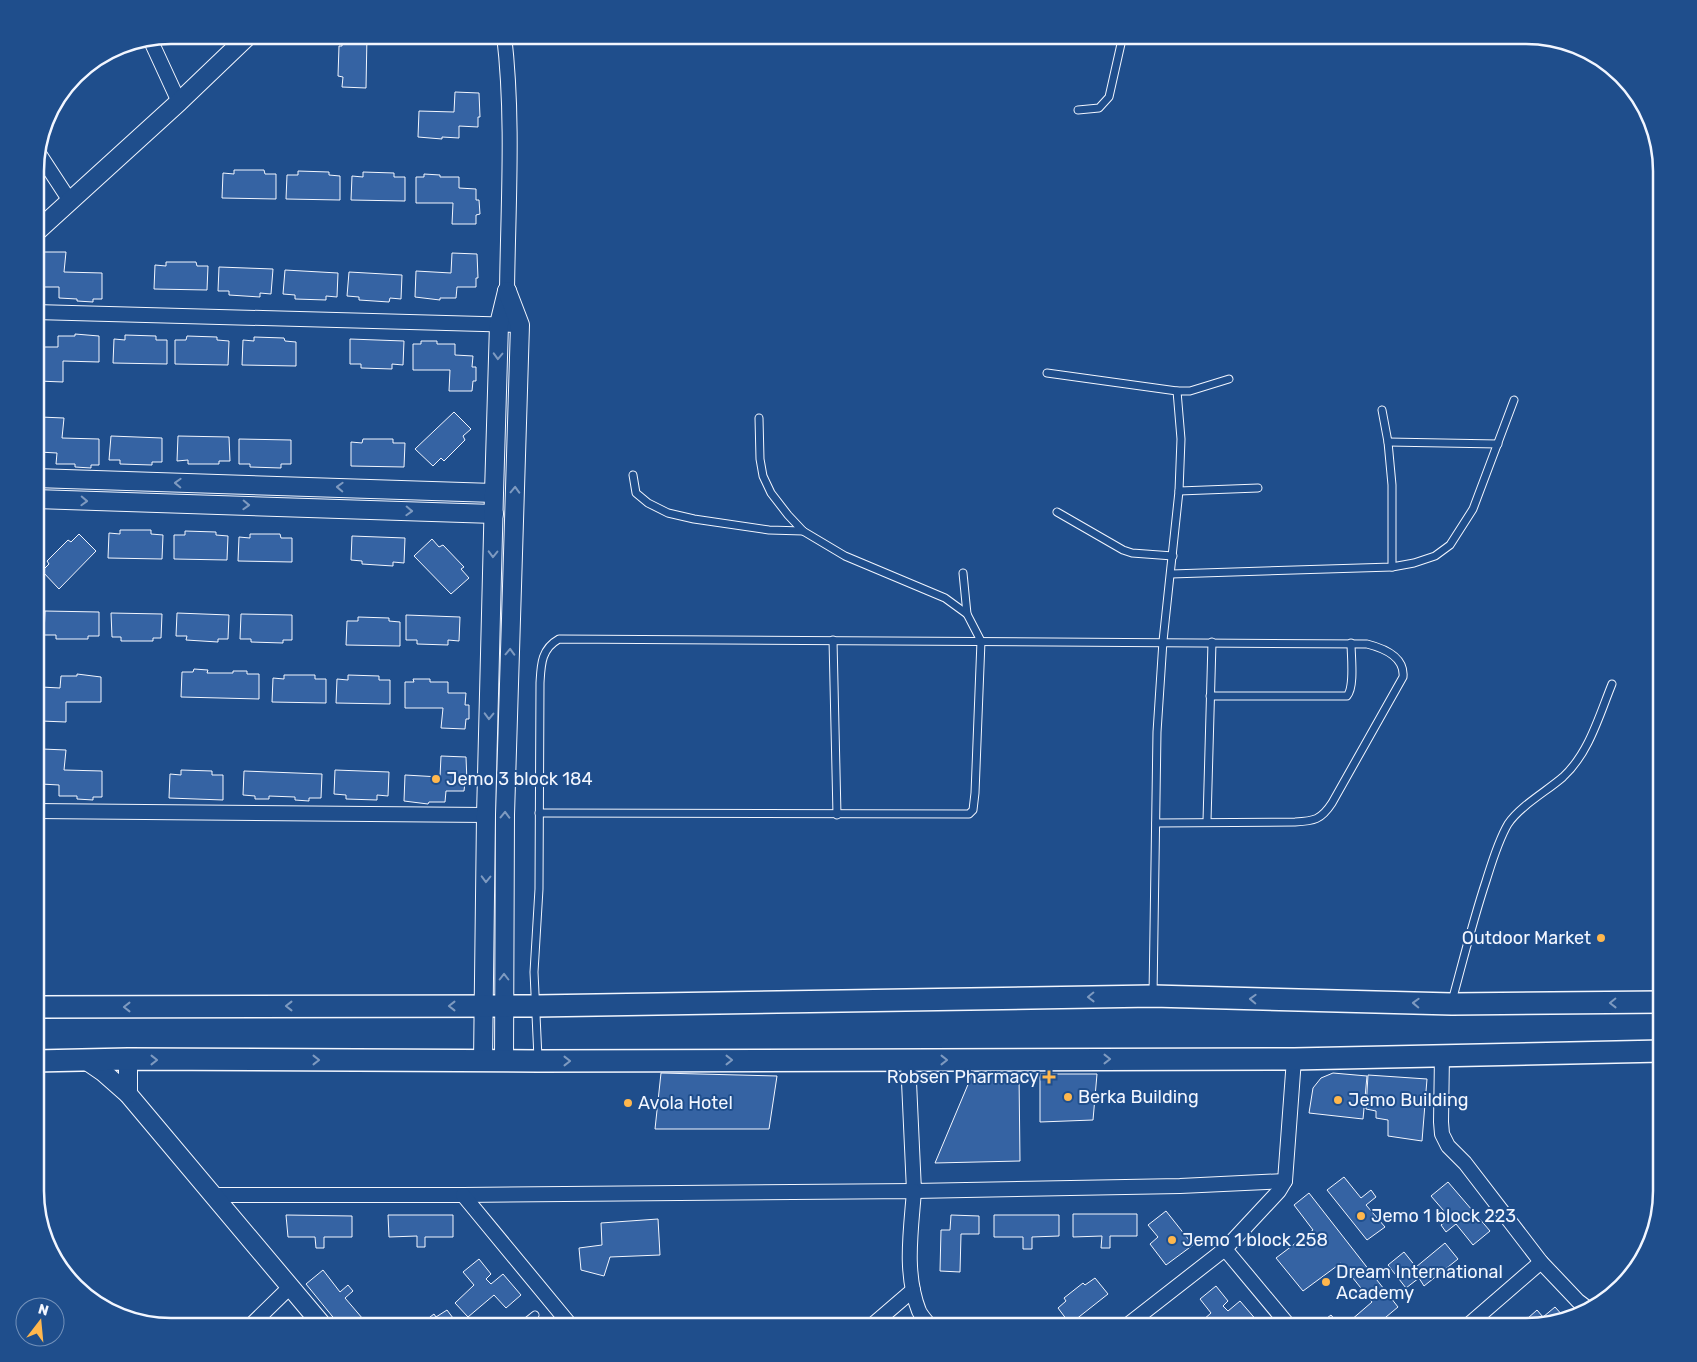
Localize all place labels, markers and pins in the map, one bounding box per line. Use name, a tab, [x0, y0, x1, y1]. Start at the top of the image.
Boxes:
place label: Jemo 3 block 184	[446, 768, 593, 790]
marker: Jemo 3 block 184	[430, 773, 442, 785]
place label: Outdoor Market	[1462, 927, 1591, 949]
marker: Outdoor Market	[1595, 932, 1607, 944]
place label: Robsen Pharmacy	[887, 1066, 1039, 1088]
marker: Robsen Pharmacy	[1043, 1071, 1055, 1083]
place label: Berka Building	[1078, 1086, 1199, 1108]
place label: Jemo Building	[1348, 1089, 1469, 1111]
marker: Berka Building	[1062, 1091, 1074, 1103]
place label: Avola Hotel	[638, 1092, 733, 1114]
marker: Jemo Building	[1332, 1094, 1344, 1106]
marker: Avola Hotel	[622, 1097, 634, 1109]
place label: Jemo 1 block 223	[1371, 1205, 1516, 1227]
marker: Jemo 1 block 223	[1355, 1210, 1367, 1222]
place label: Jemo 1 block 258	[1182, 1229, 1328, 1251]
marker: Jemo 1 block 258	[1166, 1234, 1178, 1246]
place label: Dream International Academy	[1336, 1261, 1503, 1304]
marker: Dream International Academy	[1320, 1276, 1332, 1288]

